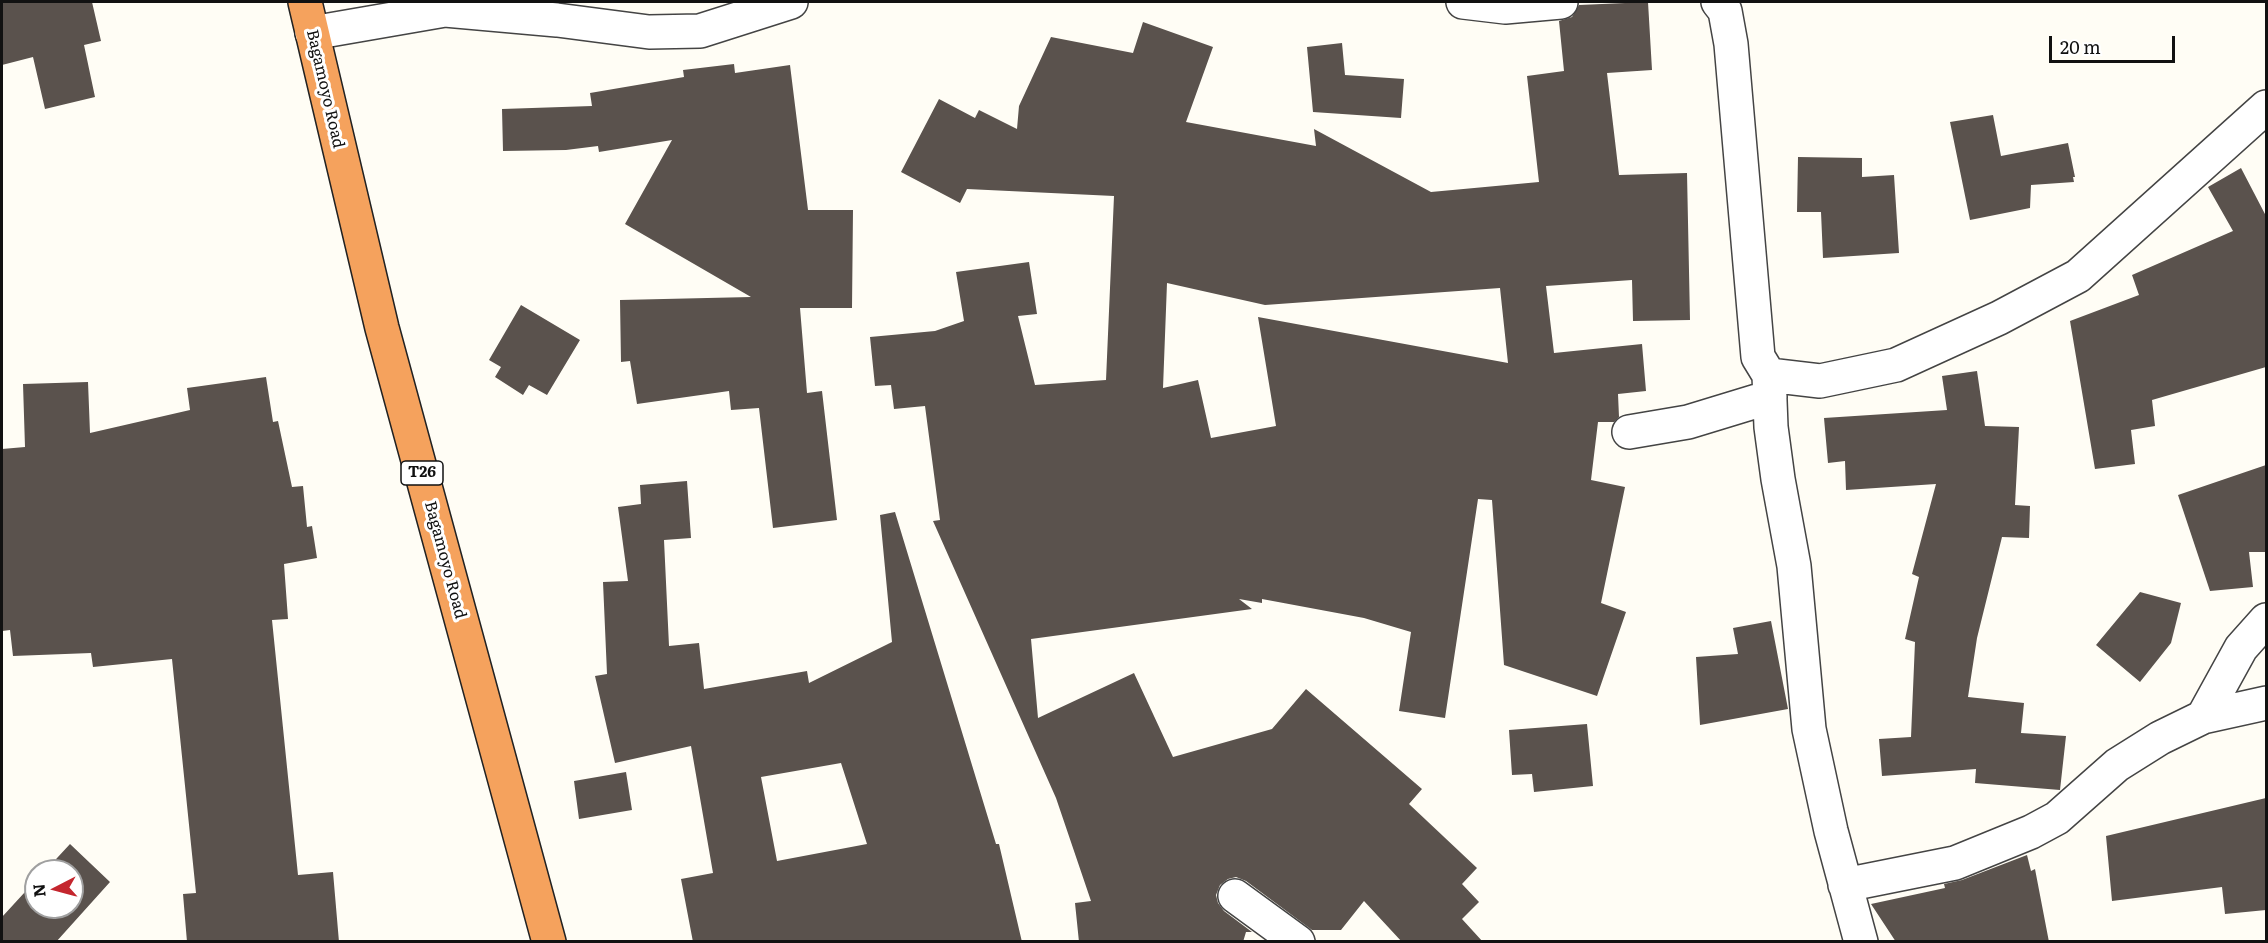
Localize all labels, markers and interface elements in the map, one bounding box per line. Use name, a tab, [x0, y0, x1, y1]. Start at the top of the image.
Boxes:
scale bar	[2052, 24, 2178, 62]
street label: Bagamoyo Road	[302, 28, 348, 150]
text: 20 m	[2060, 33, 2101, 60]
road number: T26	[401, 461, 443, 485]
street label: Bagamoyo Road	[420, 499, 470, 621]
north arrow	[24, 859, 84, 919]
text: N	[25, 883, 51, 899]

